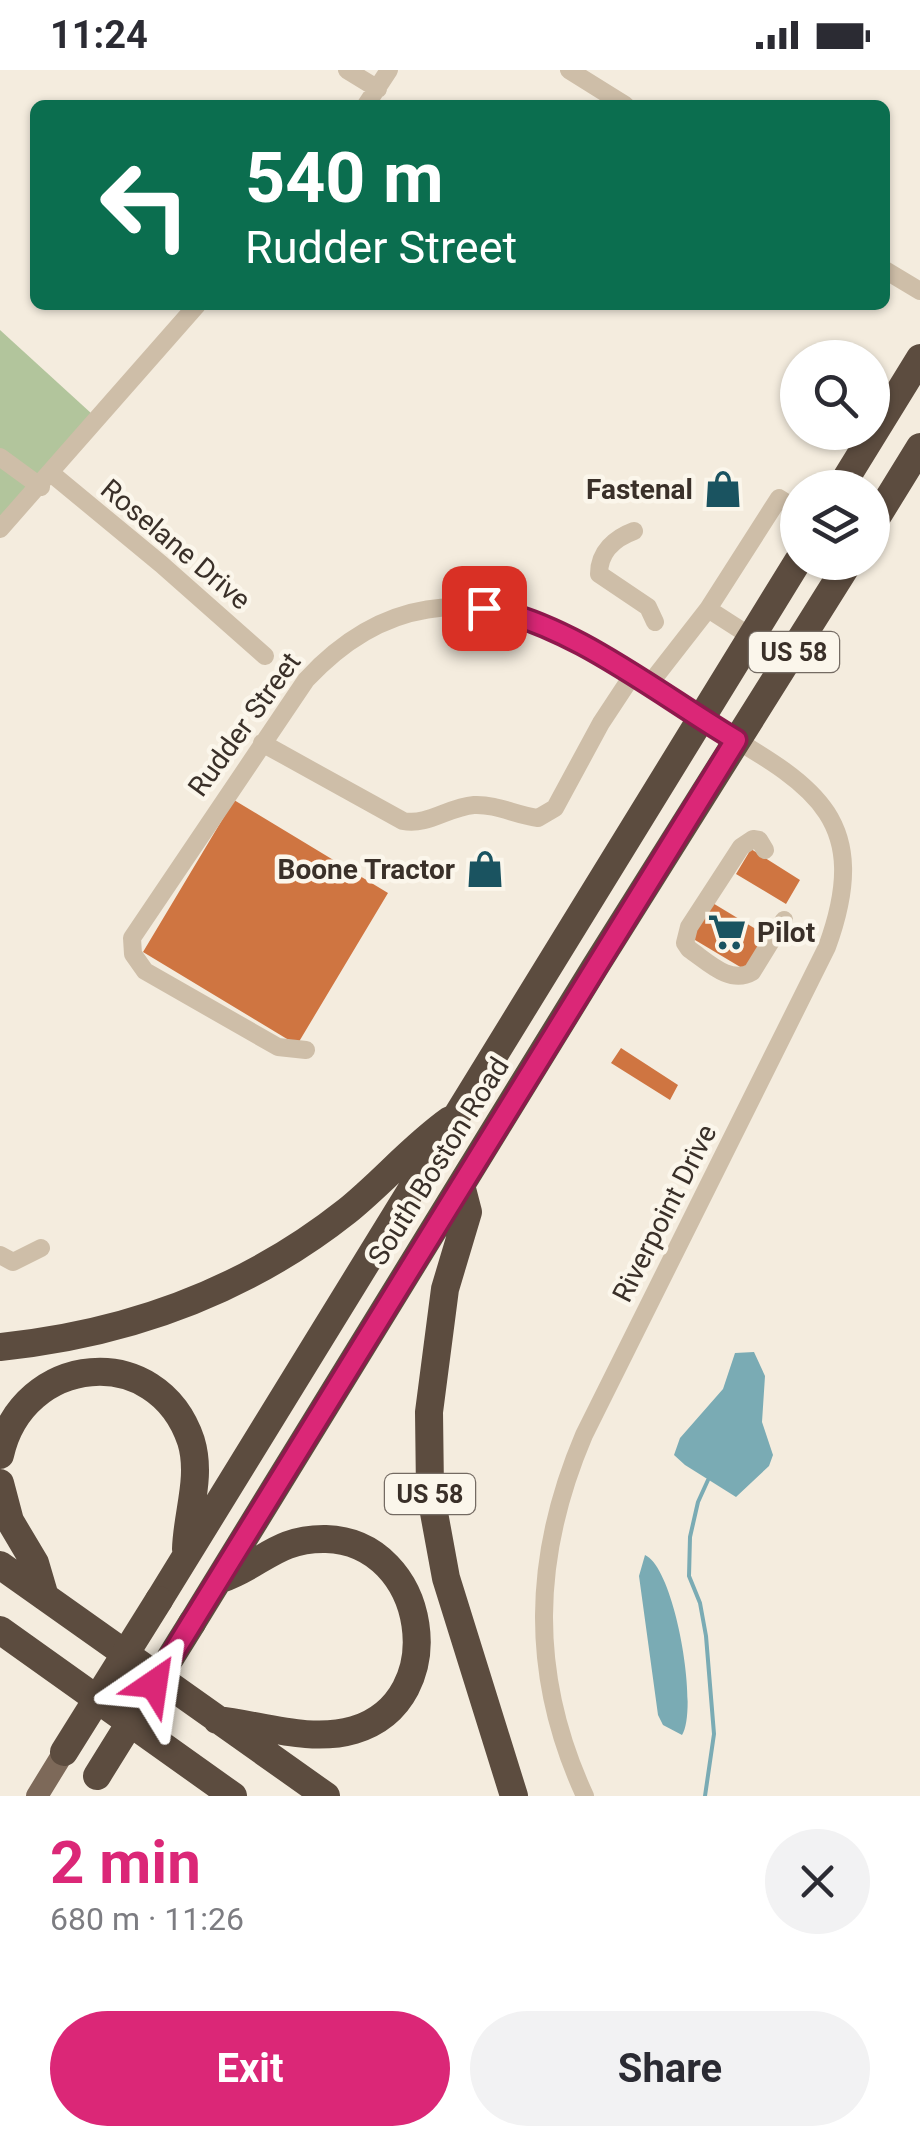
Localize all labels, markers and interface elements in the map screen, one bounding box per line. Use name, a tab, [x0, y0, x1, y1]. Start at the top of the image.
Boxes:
text: 11:24	[50, 13, 148, 57]
text: 540 m	[245, 137, 444, 219]
icon: left	[80, 140, 210, 270]
text: Rudder Street	[245, 221, 517, 274]
map controls	[780, 340, 890, 580]
button: search	[780, 340, 890, 450]
shop icon: Fastenal	[702, 468, 744, 510]
button: layers	[780, 470, 890, 580]
street label: Roselane Drive	[94, 472, 257, 616]
place label: Fastenal	[586, 473, 693, 506]
pin	[442, 566, 527, 651]
icon: arrive	[457, 581, 512, 636]
road number: US 58	[749, 632, 839, 672]
street label: Rudder Street	[181, 646, 308, 803]
shop icon: Boone Tractor	[464, 848, 506, 890]
place label: Boone Tractor	[278, 853, 455, 886]
supermarket icon: Pilot	[706, 911, 748, 953]
place label: Pilot	[757, 916, 815, 949]
street label: South Boston Road	[361, 1051, 516, 1271]
street label: Riverpoint Drive	[606, 1119, 723, 1307]
road number: US 58	[385, 1474, 475, 1514]
position arrow	[102, 1632, 206, 1736]
text: 2 min	[50, 1827, 201, 1898]
button: close	[765, 1829, 870, 1934]
text: 680 m · 11:26	[50, 1900, 244, 1938]
button: Exit	[50, 2011, 450, 2126]
button: Share	[470, 2011, 870, 2126]

